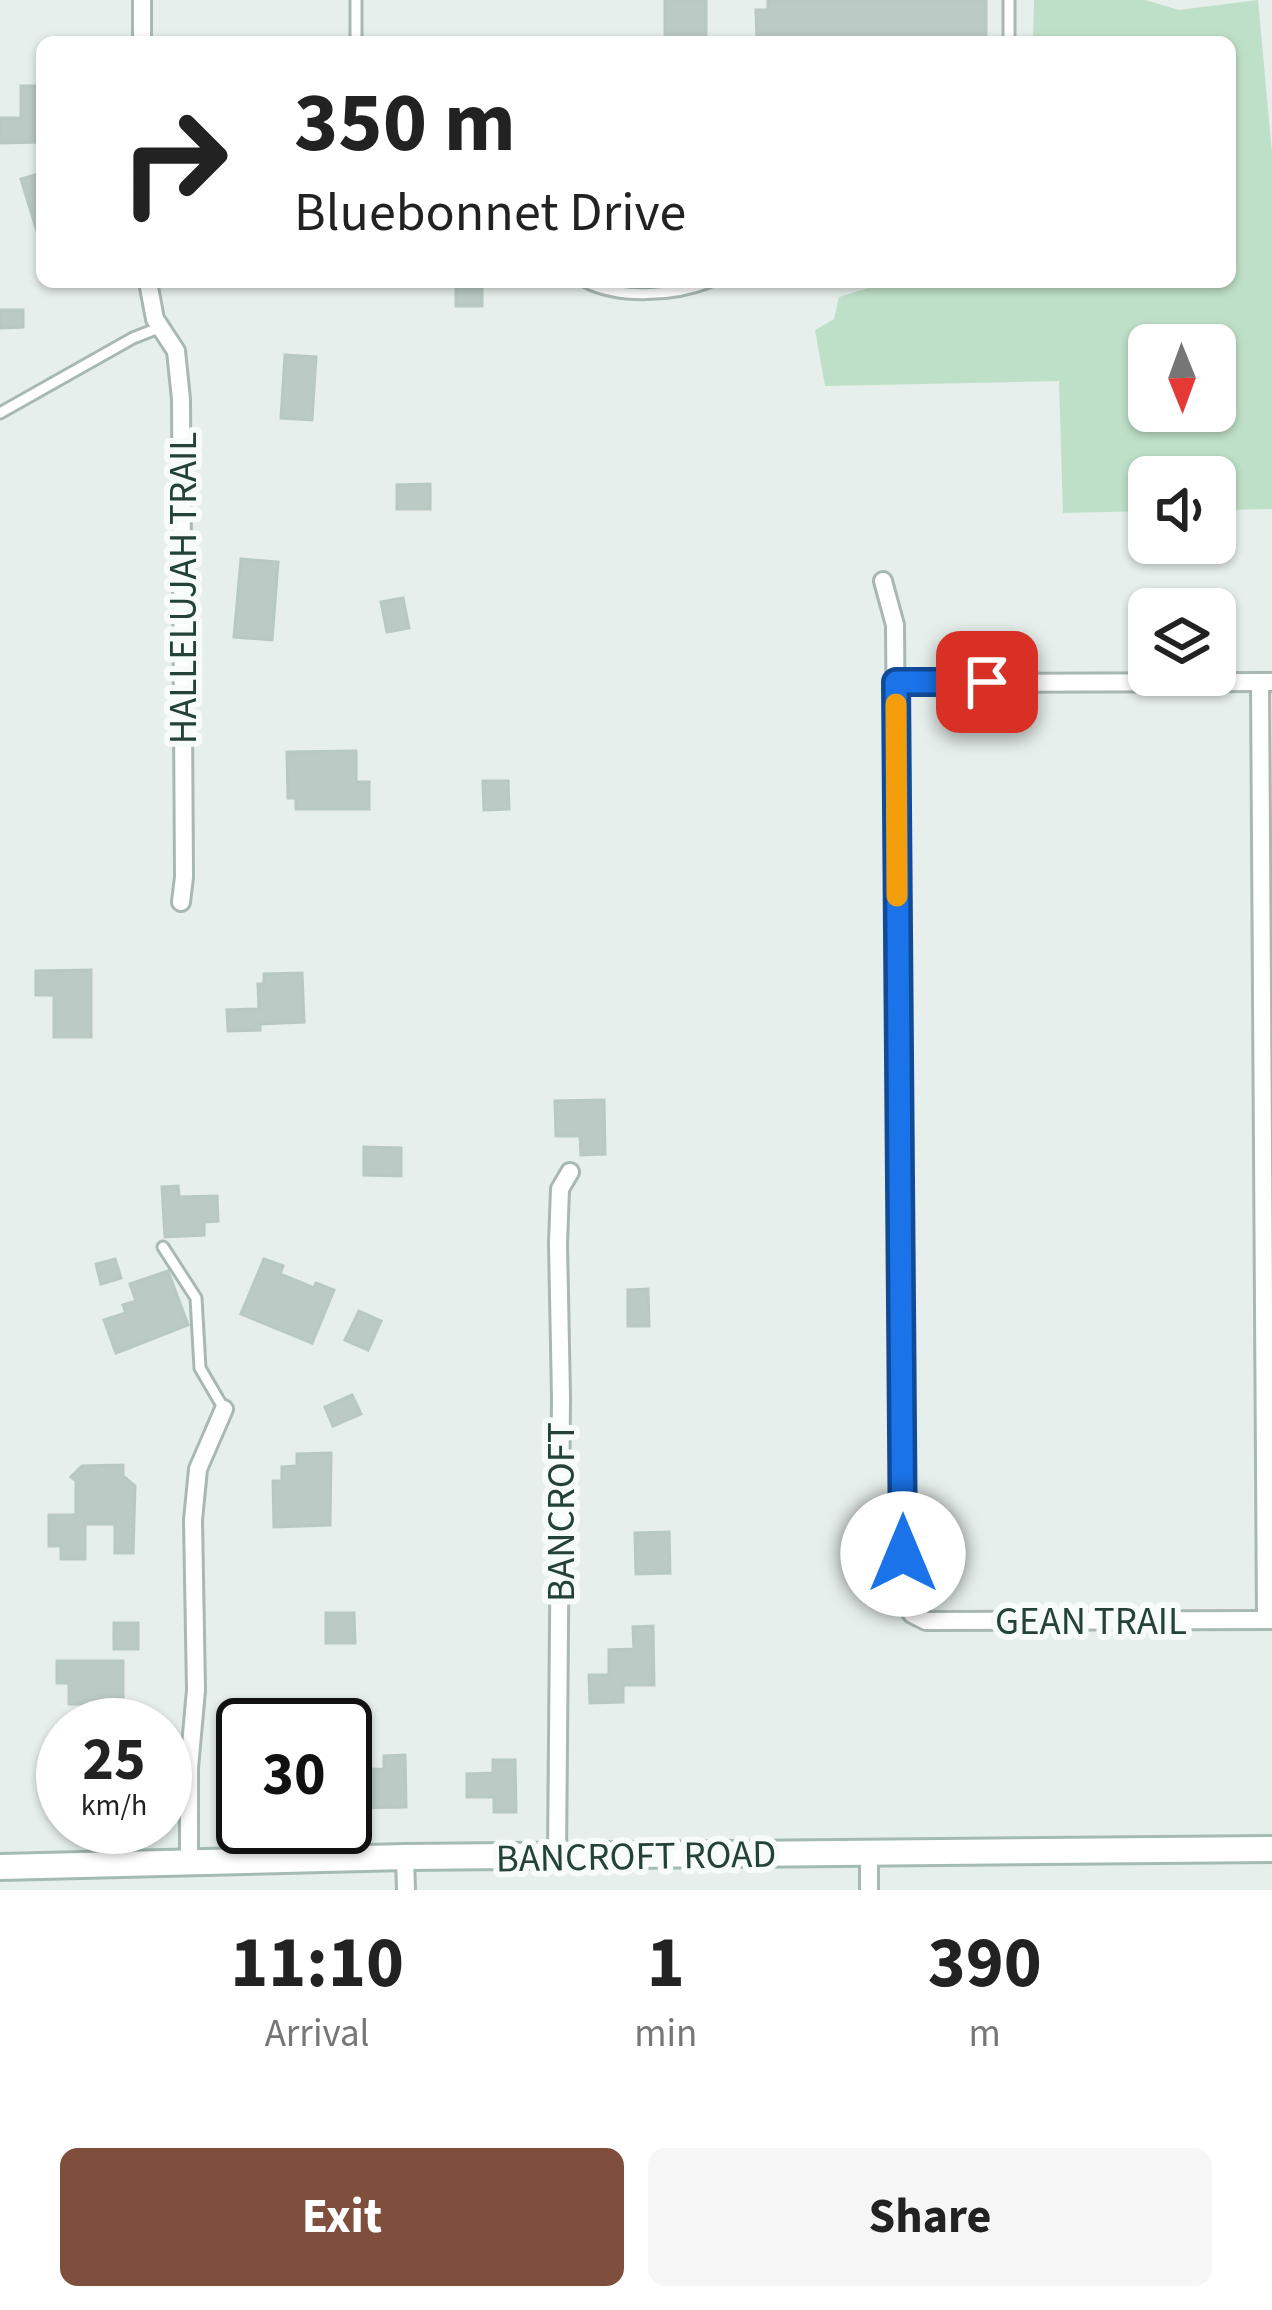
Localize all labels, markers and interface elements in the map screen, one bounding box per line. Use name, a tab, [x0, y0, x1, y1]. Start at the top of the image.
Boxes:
text: 350 m	[294, 64, 516, 184]
icon: right	[96, 84, 252, 240]
text: Bluebonnet Drive	[294, 175, 686, 252]
north arrow	[1128, 324, 1236, 432]
map controls	[1128, 324, 1236, 696]
street label: HALLELUJAH TRAIL	[156, 432, 212, 744]
button: sound	[1128, 456, 1236, 564]
button: layers	[1128, 588, 1236, 696]
pin	[936, 631, 1038, 733]
icon: arrive	[954, 649, 1020, 715]
street label: BANCROFT	[534, 1422, 590, 1602]
position arrow	[840, 1491, 966, 1617]
street label: GEAN TRAIL	[995, 1594, 1187, 1650]
speed limit sign: 30	[216, 1698, 372, 1854]
text: 25	[82, 1718, 146, 1803]
text: km/h	[81, 1784, 147, 1827]
street label: BANCROFT ROAD	[495, 1827, 777, 1887]
text: 11:10	[230, 1912, 404, 2015]
text: 1	[647, 1912, 685, 2015]
text: 390	[928, 1912, 1042, 2015]
text: Arrival	[265, 2006, 370, 2062]
text: min	[634, 2006, 697, 2062]
text: m	[969, 2006, 1001, 2062]
button: Exit	[60, 2148, 624, 2286]
button: Share	[648, 2148, 1212, 2286]

